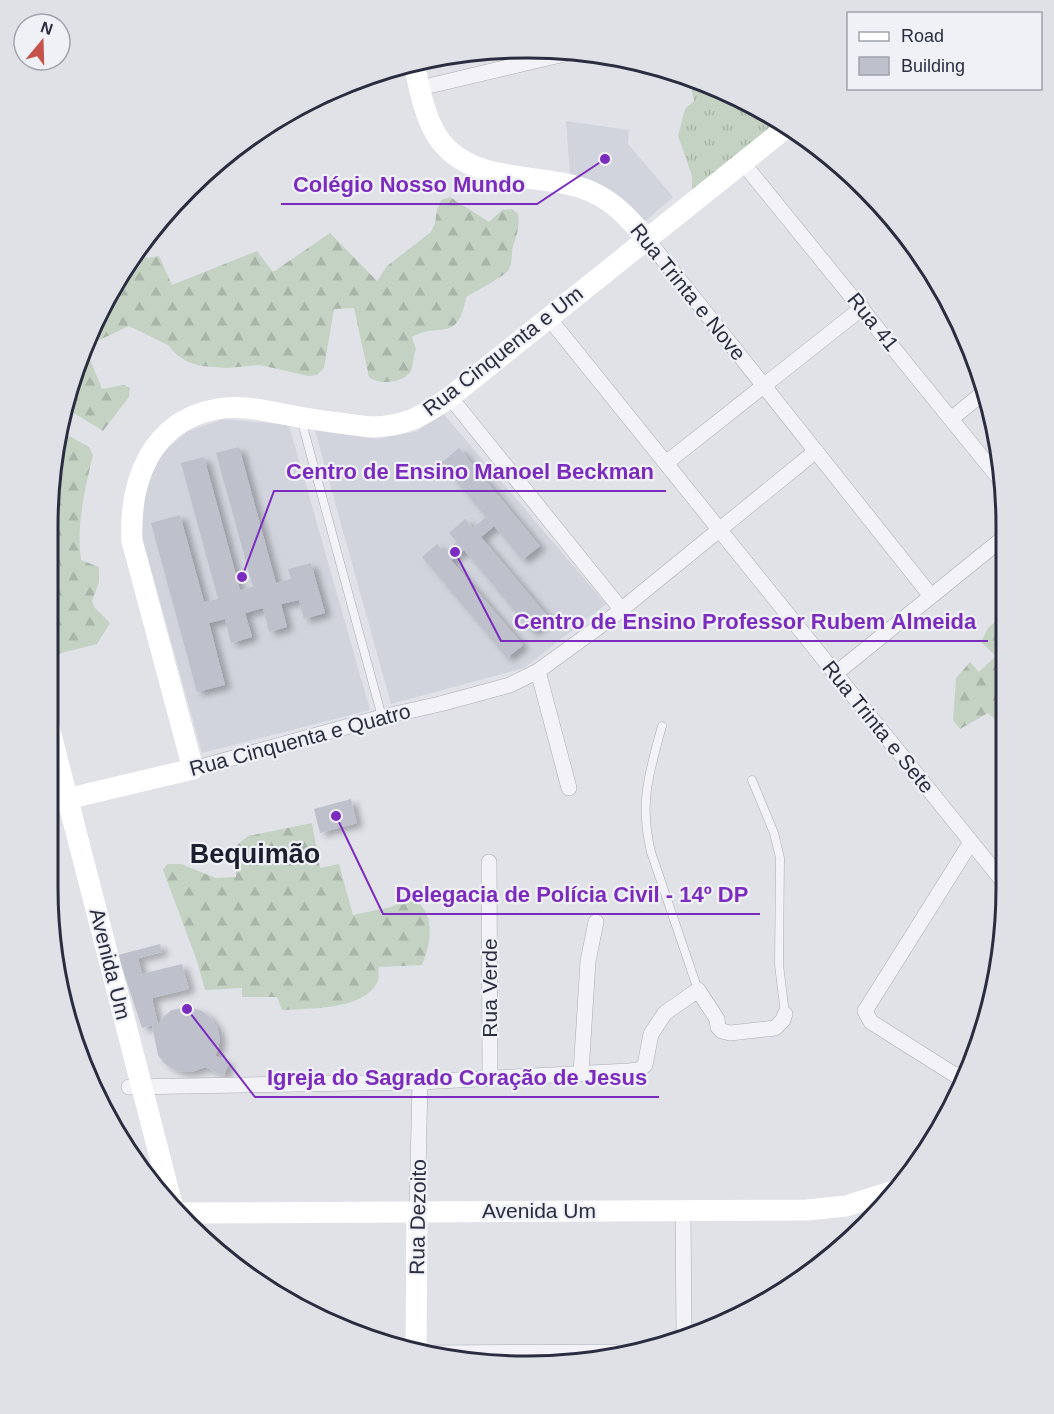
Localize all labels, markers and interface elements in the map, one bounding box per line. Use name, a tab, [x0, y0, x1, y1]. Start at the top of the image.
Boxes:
north arrow	[12, 12, 72, 72]
legend	[847, 12, 1042, 90]
text: N	[38, 18, 55, 38]
text: Road	[901, 26, 944, 46]
text: Building	[901, 56, 965, 76]
callout: Colégio Nosso Mundo	[281, 164, 537, 204]
text: Colégio Nosso Mundo	[293, 172, 525, 197]
street label: Rua Trinta e Nove	[626, 219, 751, 365]
street label: Rua Cinquenta e Um	[418, 281, 587, 420]
street label: Rua 41	[843, 288, 904, 355]
callout: Centro de Ensino Manoel Beckman	[274, 451, 666, 491]
text: Centro de Ensino Manoel Beckman	[286, 459, 654, 484]
callout: Centro de Ensino Professor Rubem Almeida	[501, 601, 988, 641]
text: Centro de Ensino Professor Rubem Almeida	[514, 609, 977, 634]
street label: Rua Trinta e Sete	[818, 656, 939, 797]
street label: Rua Cinquenta e Quatro	[187, 699, 413, 780]
district label: Bequimão	[190, 839, 320, 869]
callout: Delegacia de Polícia Civil - 14º DP	[383, 874, 760, 914]
text: Delegacia de Polícia Civil - 14º DP	[396, 882, 748, 907]
street label: Avenida Um	[86, 906, 135, 1022]
street label: Rua Verde	[478, 938, 501, 1038]
callout: Igreja do Sagrado Coração de Jesus	[255, 1057, 659, 1097]
text: Igreja do Sagrado Coração de Jesus	[267, 1065, 647, 1090]
street label: Rua Dezoito	[405, 1159, 430, 1275]
street label: Avenida Um	[482, 1199, 596, 1222]

